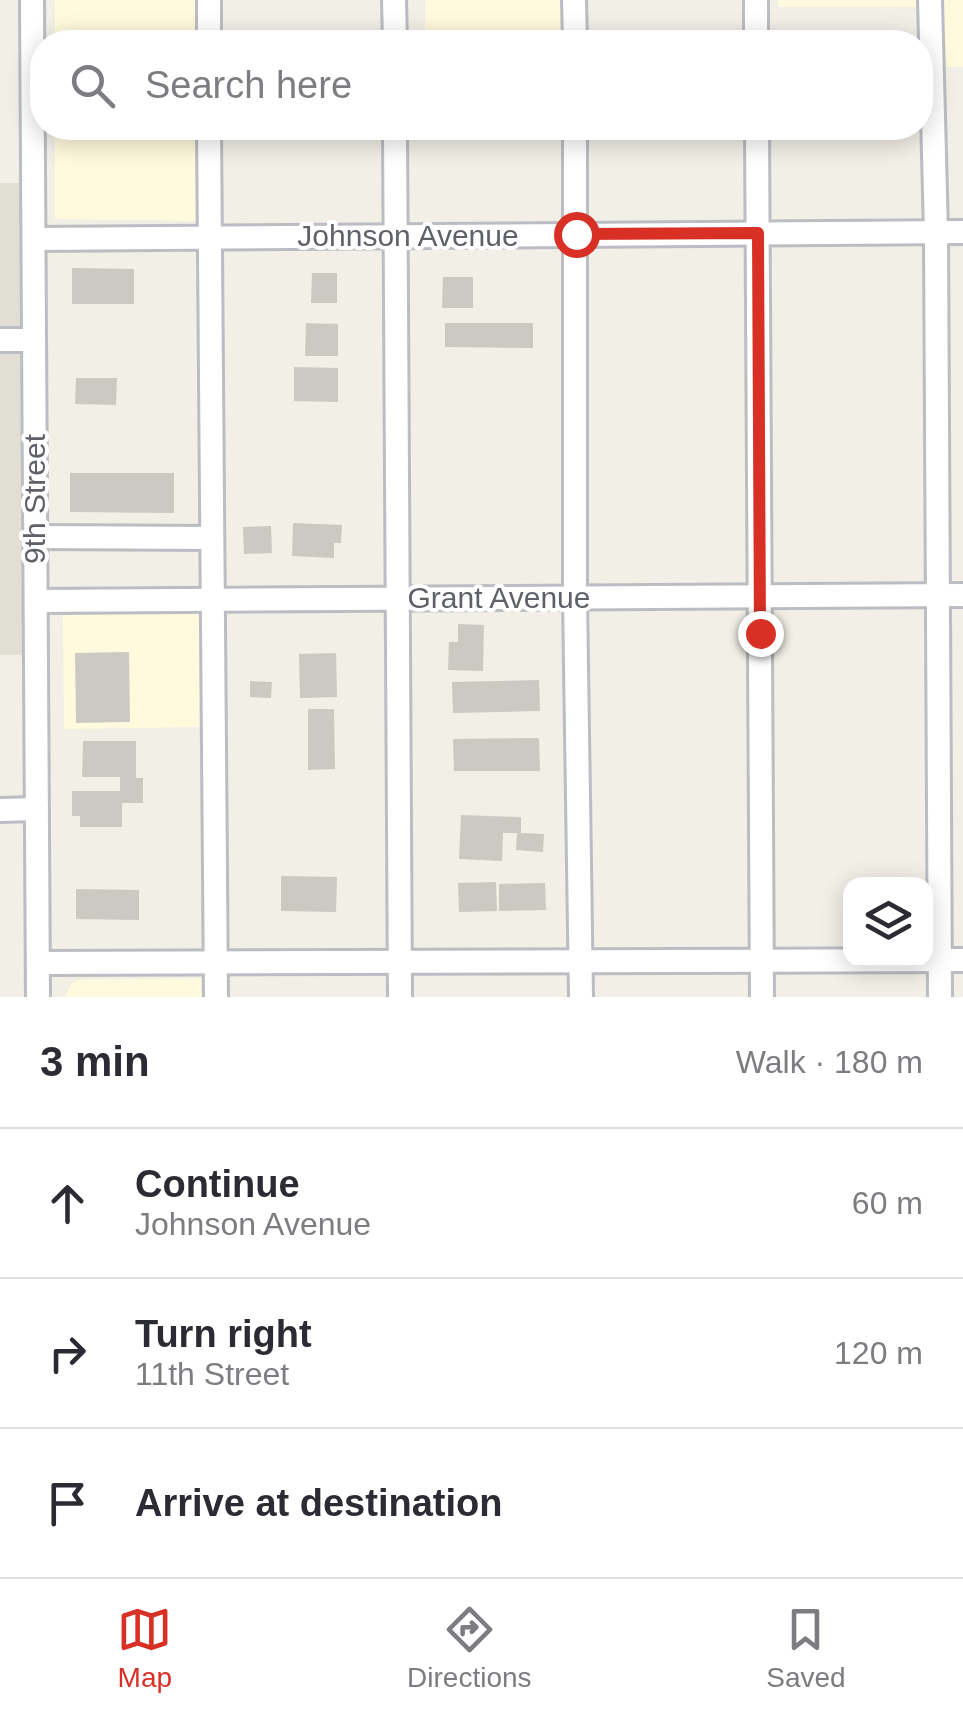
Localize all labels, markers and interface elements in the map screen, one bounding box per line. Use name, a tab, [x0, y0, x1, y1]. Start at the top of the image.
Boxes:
search box	[30, 30, 933, 140]
icon: search	[65, 58, 120, 113]
text: Search here	[145, 64, 352, 106]
route start	[554, 212, 600, 258]
street label: Johnson Avenue	[297, 219, 519, 252]
street label: 9th Street	[18, 433, 51, 564]
street label: Grant Avenue	[408, 581, 590, 614]
route end	[738, 611, 784, 657]
map controls	[843, 877, 933, 967]
button: layers	[843, 877, 933, 967]
text: 3 min	[40, 1038, 150, 1085]
text: Walk · 180 m	[736, 1044, 923, 1080]
text: Continue	[135, 1163, 300, 1205]
icon: ahead	[40, 1176, 95, 1231]
text: 60 m	[852, 1185, 923, 1221]
text: Johnson Avenue	[135, 1206, 371, 1242]
text: Turn right	[135, 1313, 312, 1355]
icon: right	[40, 1326, 95, 1381]
text: 120 m	[834, 1335, 923, 1371]
text: 11th Street	[135, 1356, 289, 1392]
icon: arrive	[40, 1476, 95, 1531]
text: Arrive at destination	[135, 1482, 502, 1524]
tab: Map	[117, 1602, 172, 1694]
tab: Directions	[407, 1602, 532, 1694]
tab: Saved	[766, 1602, 846, 1694]

